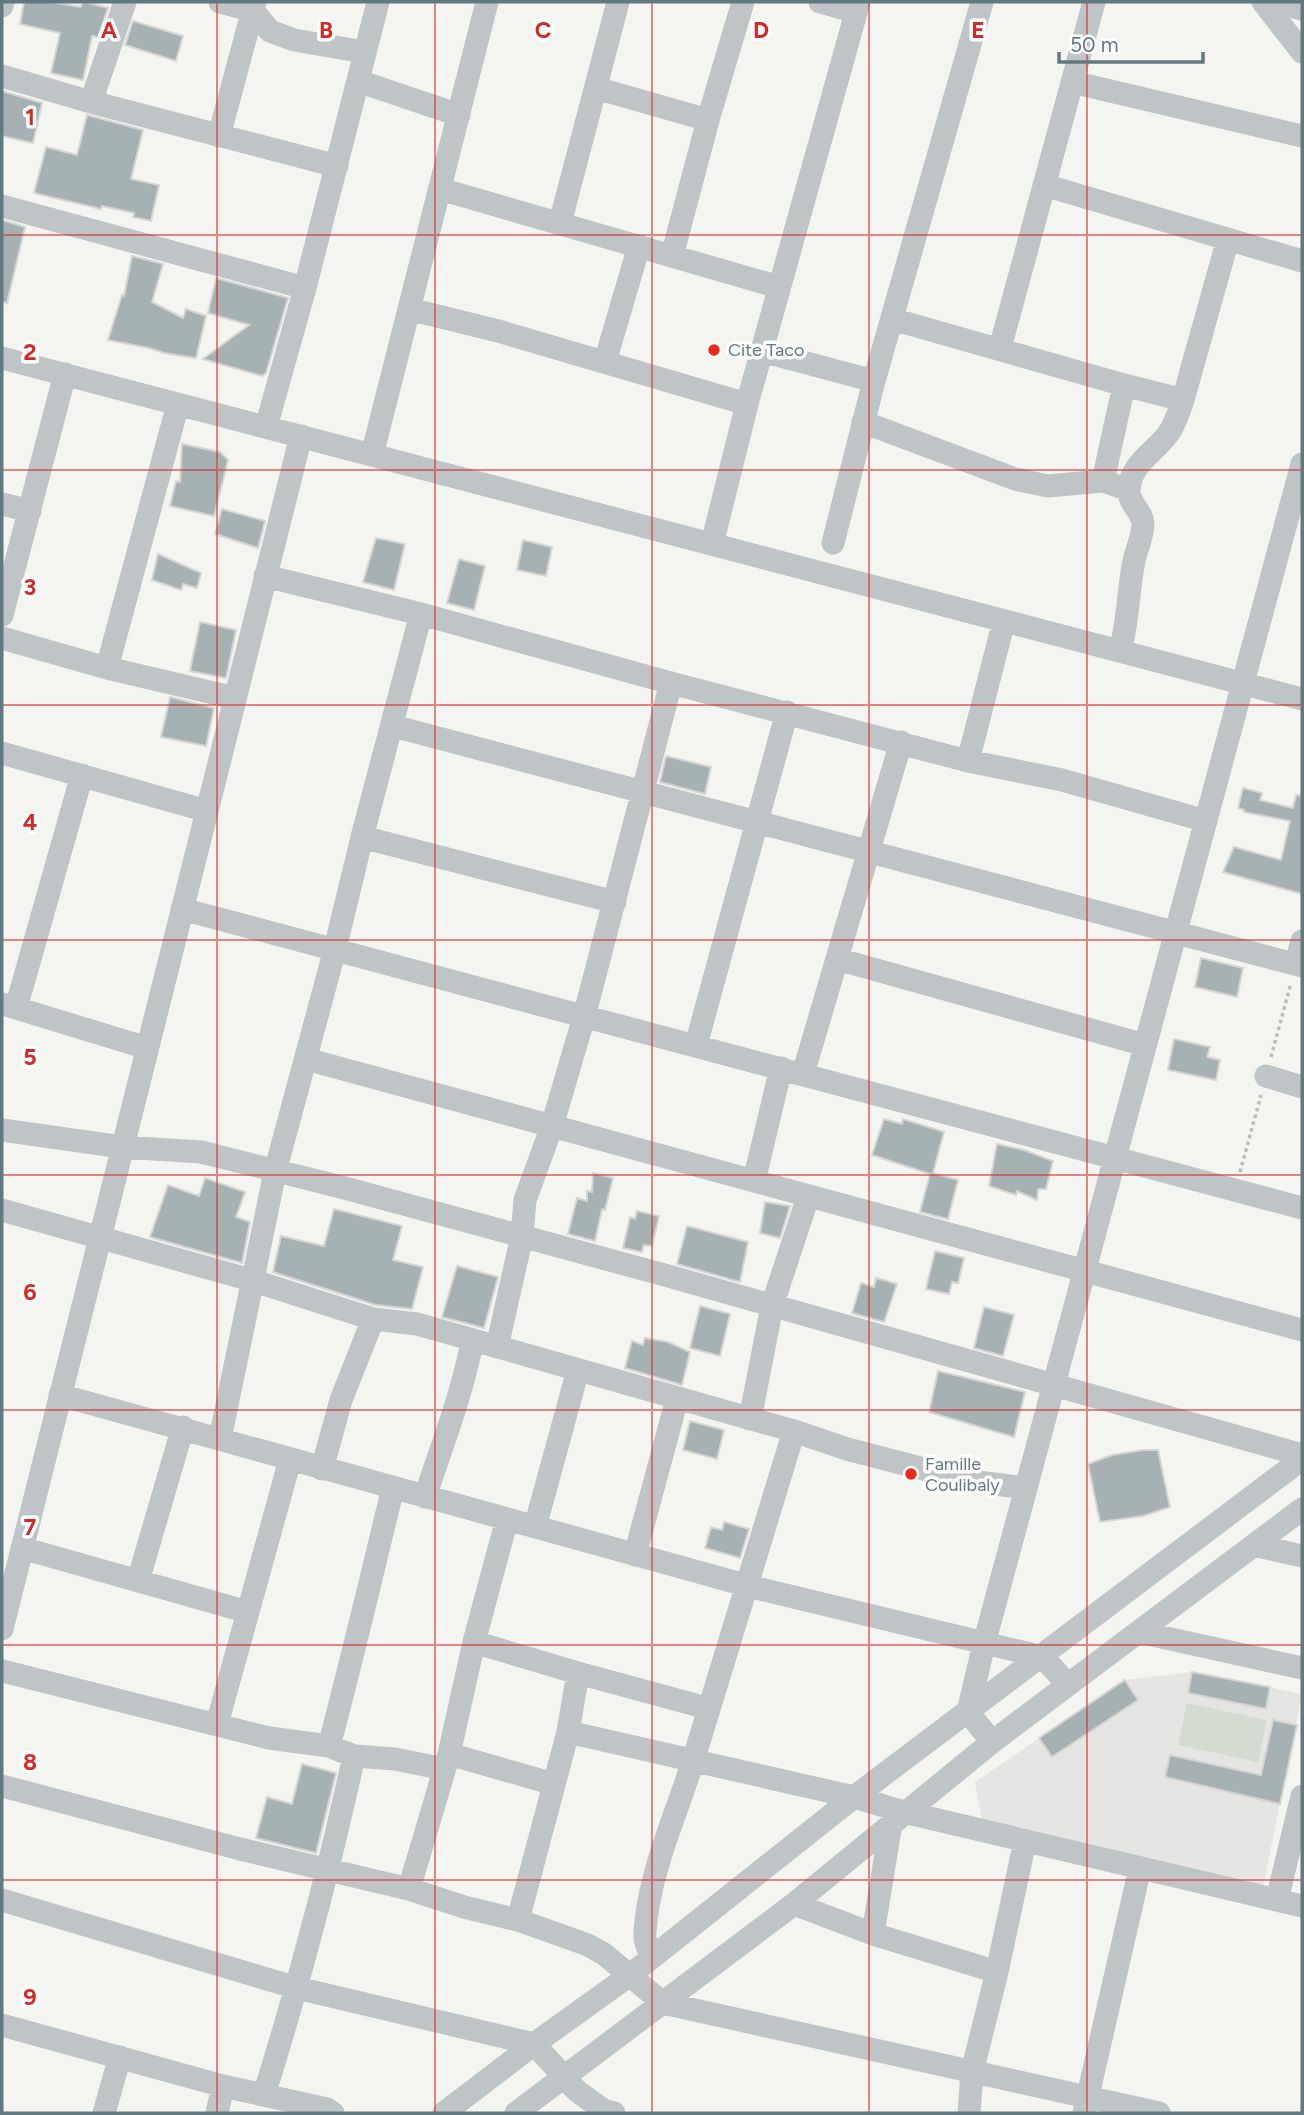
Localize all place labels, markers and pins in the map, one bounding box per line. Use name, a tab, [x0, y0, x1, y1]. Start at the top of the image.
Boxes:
place label: Cite Taco	[728, 339, 804, 361]
marker: Cite Taco	[706, 342, 722, 358]
place label: Famille Coulibaly	[925, 1453, 1000, 1496]
marker: Famille Coulibaly	[903, 1466, 919, 1482]

